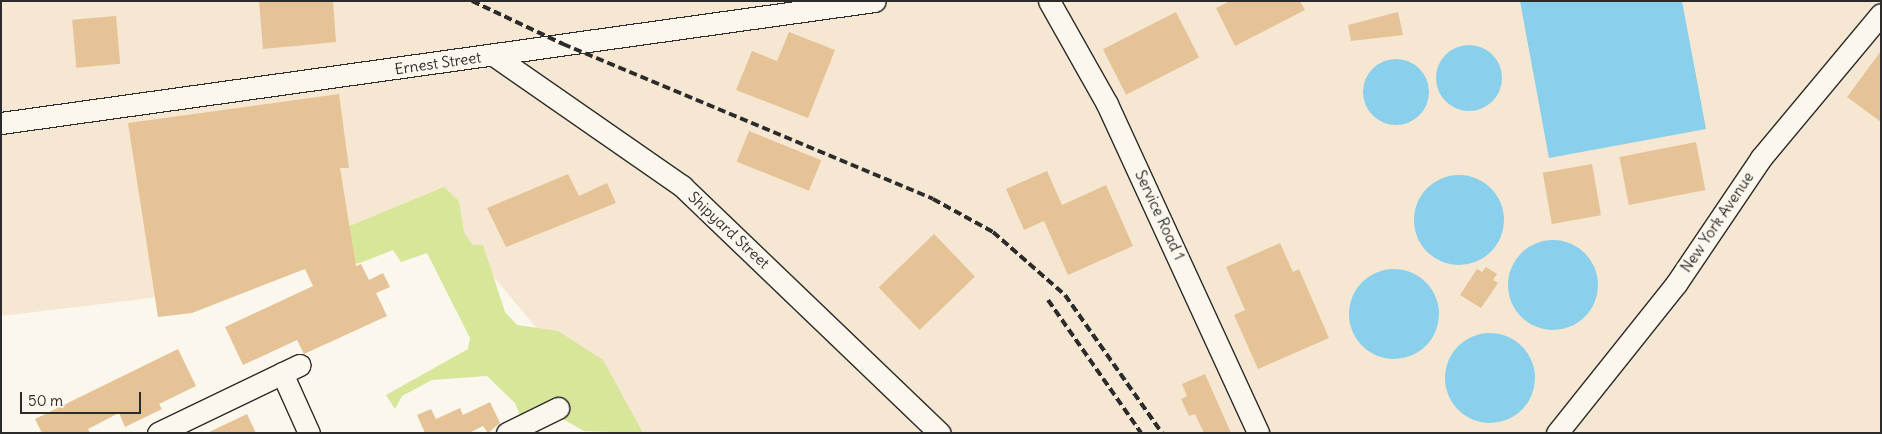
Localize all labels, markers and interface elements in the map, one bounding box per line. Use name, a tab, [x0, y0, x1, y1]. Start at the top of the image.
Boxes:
street label: Ernest Street	[394, 48, 482, 78]
street label: Service Road 1	[1131, 167, 1189, 263]
street label: New York Avenue	[1677, 168, 1757, 276]
street label: Shipyard Street	[685, 188, 773, 272]
scale bar	[22, 382, 144, 414]
text: 50 m	[28, 391, 63, 410]

